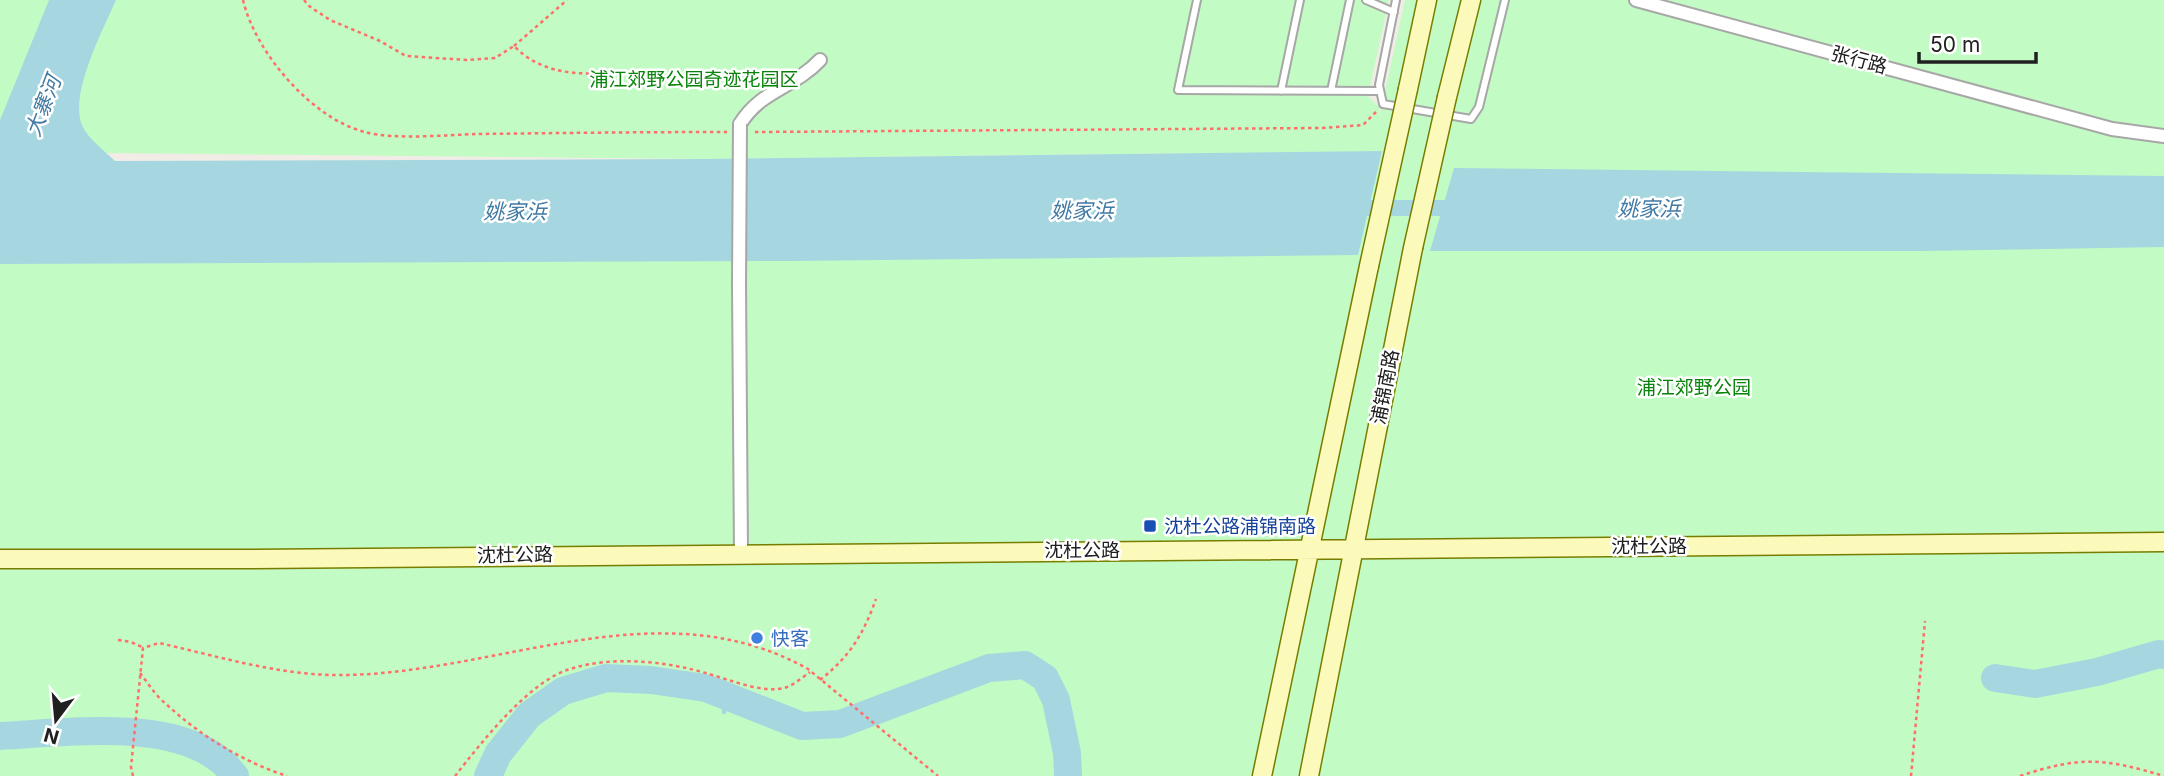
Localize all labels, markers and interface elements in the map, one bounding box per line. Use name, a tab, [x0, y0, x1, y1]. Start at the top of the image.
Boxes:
scale bar	[1919, 21, 2036, 65]
text: 50 m	[1930, 32, 1980, 57]
street label: 张行路	[1828, 42, 1890, 78]
water label: 大寨河	[20, 68, 67, 140]
park label: 浦江郊野公园奇迹花园区	[589, 68, 799, 91]
water label: 姚家浜	[1618, 196, 1682, 221]
water label: 姚家浜	[1051, 198, 1115, 223]
water label: 姚家浜	[484, 199, 548, 224]
street label: 浦锦南路	[1366, 347, 1404, 427]
park label: 浦江郊野公园	[1637, 376, 1751, 399]
place label: 沈杜公路浦锦南路	[1164, 515, 1316, 538]
marker: 沈杜公路浦锦南路	[1142, 518, 1158, 534]
street label: 沈杜公路	[1611, 535, 1687, 558]
street label: 沈杜公路	[1044, 539, 1120, 562]
street label: 沈杜公路	[477, 543, 553, 567]
place label: 快客	[771, 627, 809, 650]
marker: 快客	[749, 630, 765, 646]
north arrow	[21, 685, 91, 755]
text: N	[41, 723, 62, 749]

